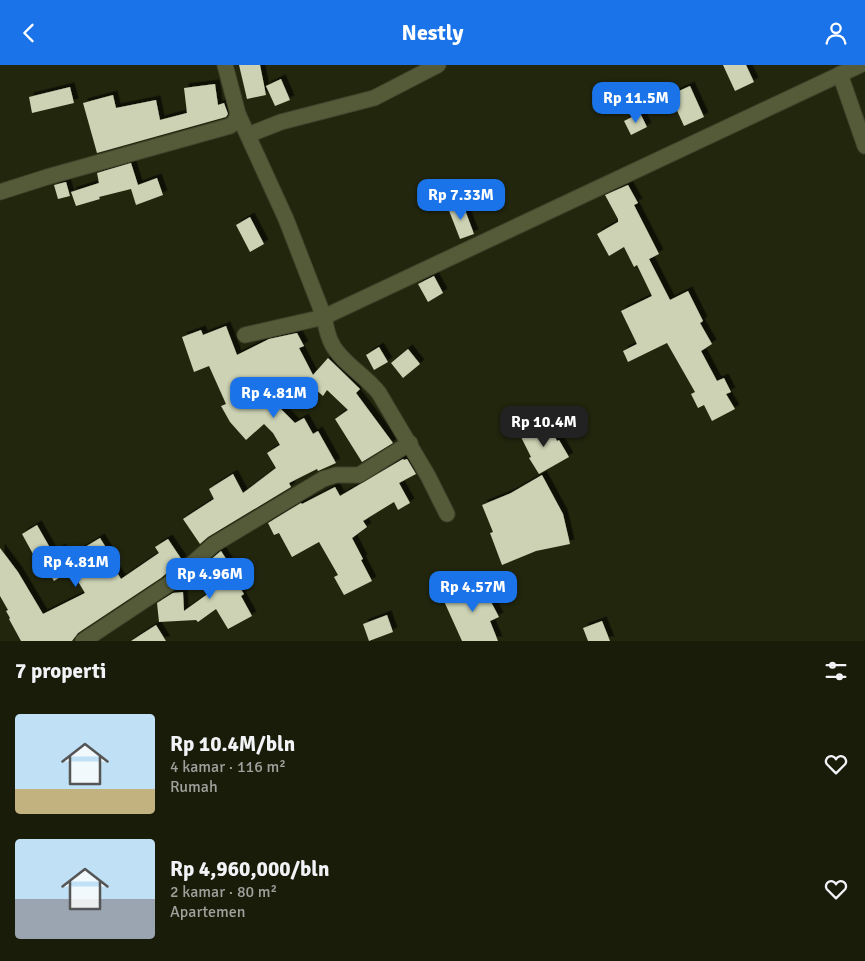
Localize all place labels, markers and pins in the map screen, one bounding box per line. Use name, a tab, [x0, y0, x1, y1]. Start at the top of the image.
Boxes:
pin: Rp 11.5M	[584, 82, 688, 124]
pin: Rp 7.33M	[409, 179, 513, 221]
pin: Rp 4.81M	[222, 377, 326, 419]
pin: Rp 10.4M	[492, 405, 596, 448]
pin: Rp 4.81M	[24, 545, 128, 588]
pin: Rp 4.96M	[158, 557, 262, 600]
pin: Rp 4.57M	[421, 571, 525, 613]

